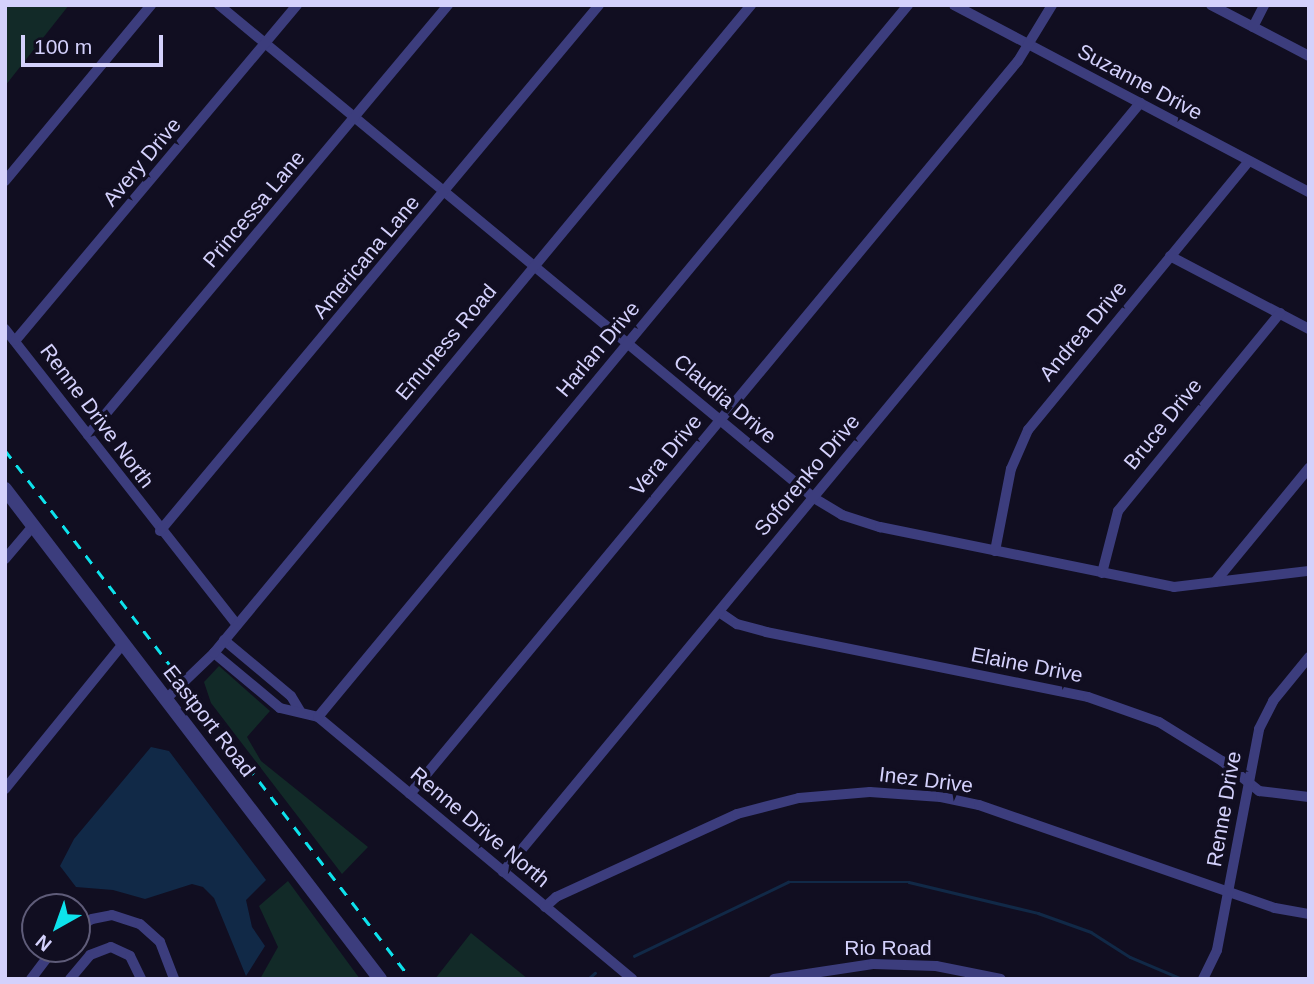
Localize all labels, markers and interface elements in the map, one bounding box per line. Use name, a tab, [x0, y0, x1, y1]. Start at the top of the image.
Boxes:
scale bar	[24, 21, 166, 65]
text: 100 m	[34, 35, 92, 58]
street label: Suzanne Drive	[1073, 39, 1207, 125]
street label: Avery Drive	[98, 112, 186, 212]
street label: Princessa Lane	[198, 145, 310, 273]
street label: Americana Lane	[307, 190, 425, 324]
street label: Andrea Drive	[1034, 276, 1132, 386]
street label: Emuness Road	[390, 279, 502, 405]
street label: Harlan Drive	[551, 296, 645, 402]
street label: Renne Drive North	[35, 339, 159, 493]
street label: Claudia Drive	[669, 349, 781, 449]
street label: Bruce Drive	[1119, 373, 1207, 475]
street label: Vera Drive	[625, 409, 707, 501]
street label: Soforenko Drive	[749, 409, 865, 541]
street label: Elaine Drive	[969, 642, 1085, 688]
street label: Eastport Road	[158, 660, 260, 782]
street label: Renne Drive	[1201, 749, 1247, 869]
street label: Renne Drive North	[405, 761, 555, 893]
street label: Inez Drive	[878, 762, 974, 798]
north arrow	[21, 893, 91, 963]
text: N	[31, 930, 55, 955]
street label: Rio Road	[844, 935, 932, 961]

